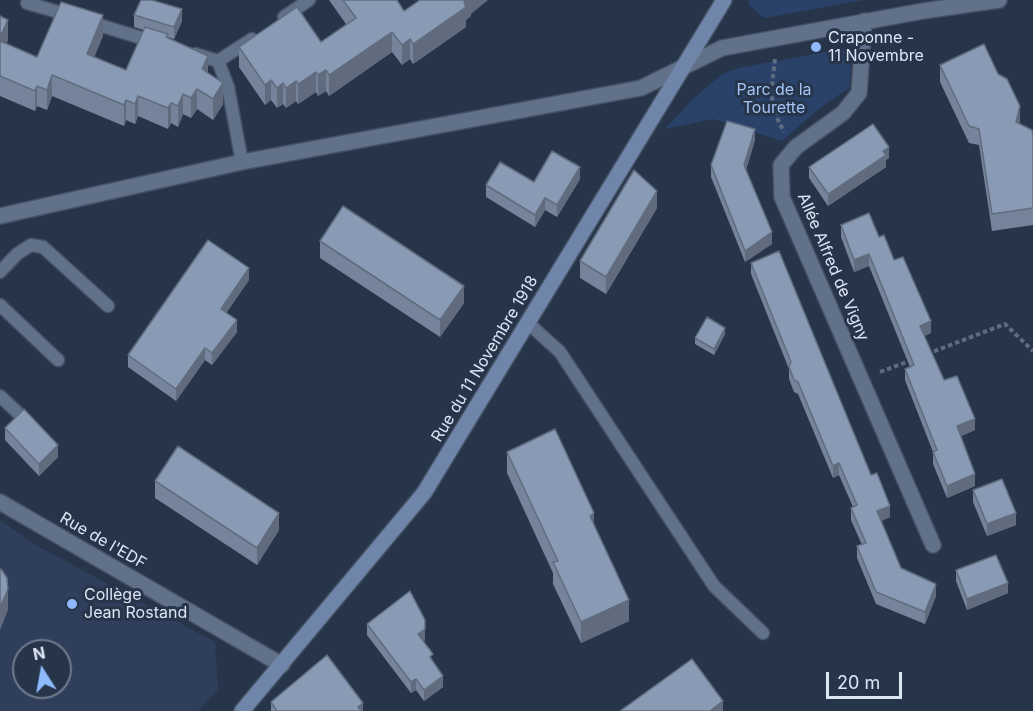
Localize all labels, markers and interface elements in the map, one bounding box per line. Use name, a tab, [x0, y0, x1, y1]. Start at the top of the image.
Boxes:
place label: Craponne - 11 Novembre	[828, 28, 924, 66]
marker: Craponne - 11 Novembre	[809, 40, 823, 54]
park label: Parc de la Tourette	[736, 80, 812, 118]
street label: Allée Alfred de Vigny	[793, 190, 873, 344]
street label: Rue du 11 Novembre 1918	[428, 272, 542, 446]
street label: Rue de l'EDF	[56, 509, 150, 573]
place label: Collège Jean Rostand	[84, 585, 187, 623]
marker: Collège Jean Rostand	[65, 597, 79, 611]
north arrow	[12, 639, 72, 699]
text: N	[31, 642, 47, 664]
scale bar	[829, 660, 906, 698]
text: 20 m	[837, 672, 880, 693]

